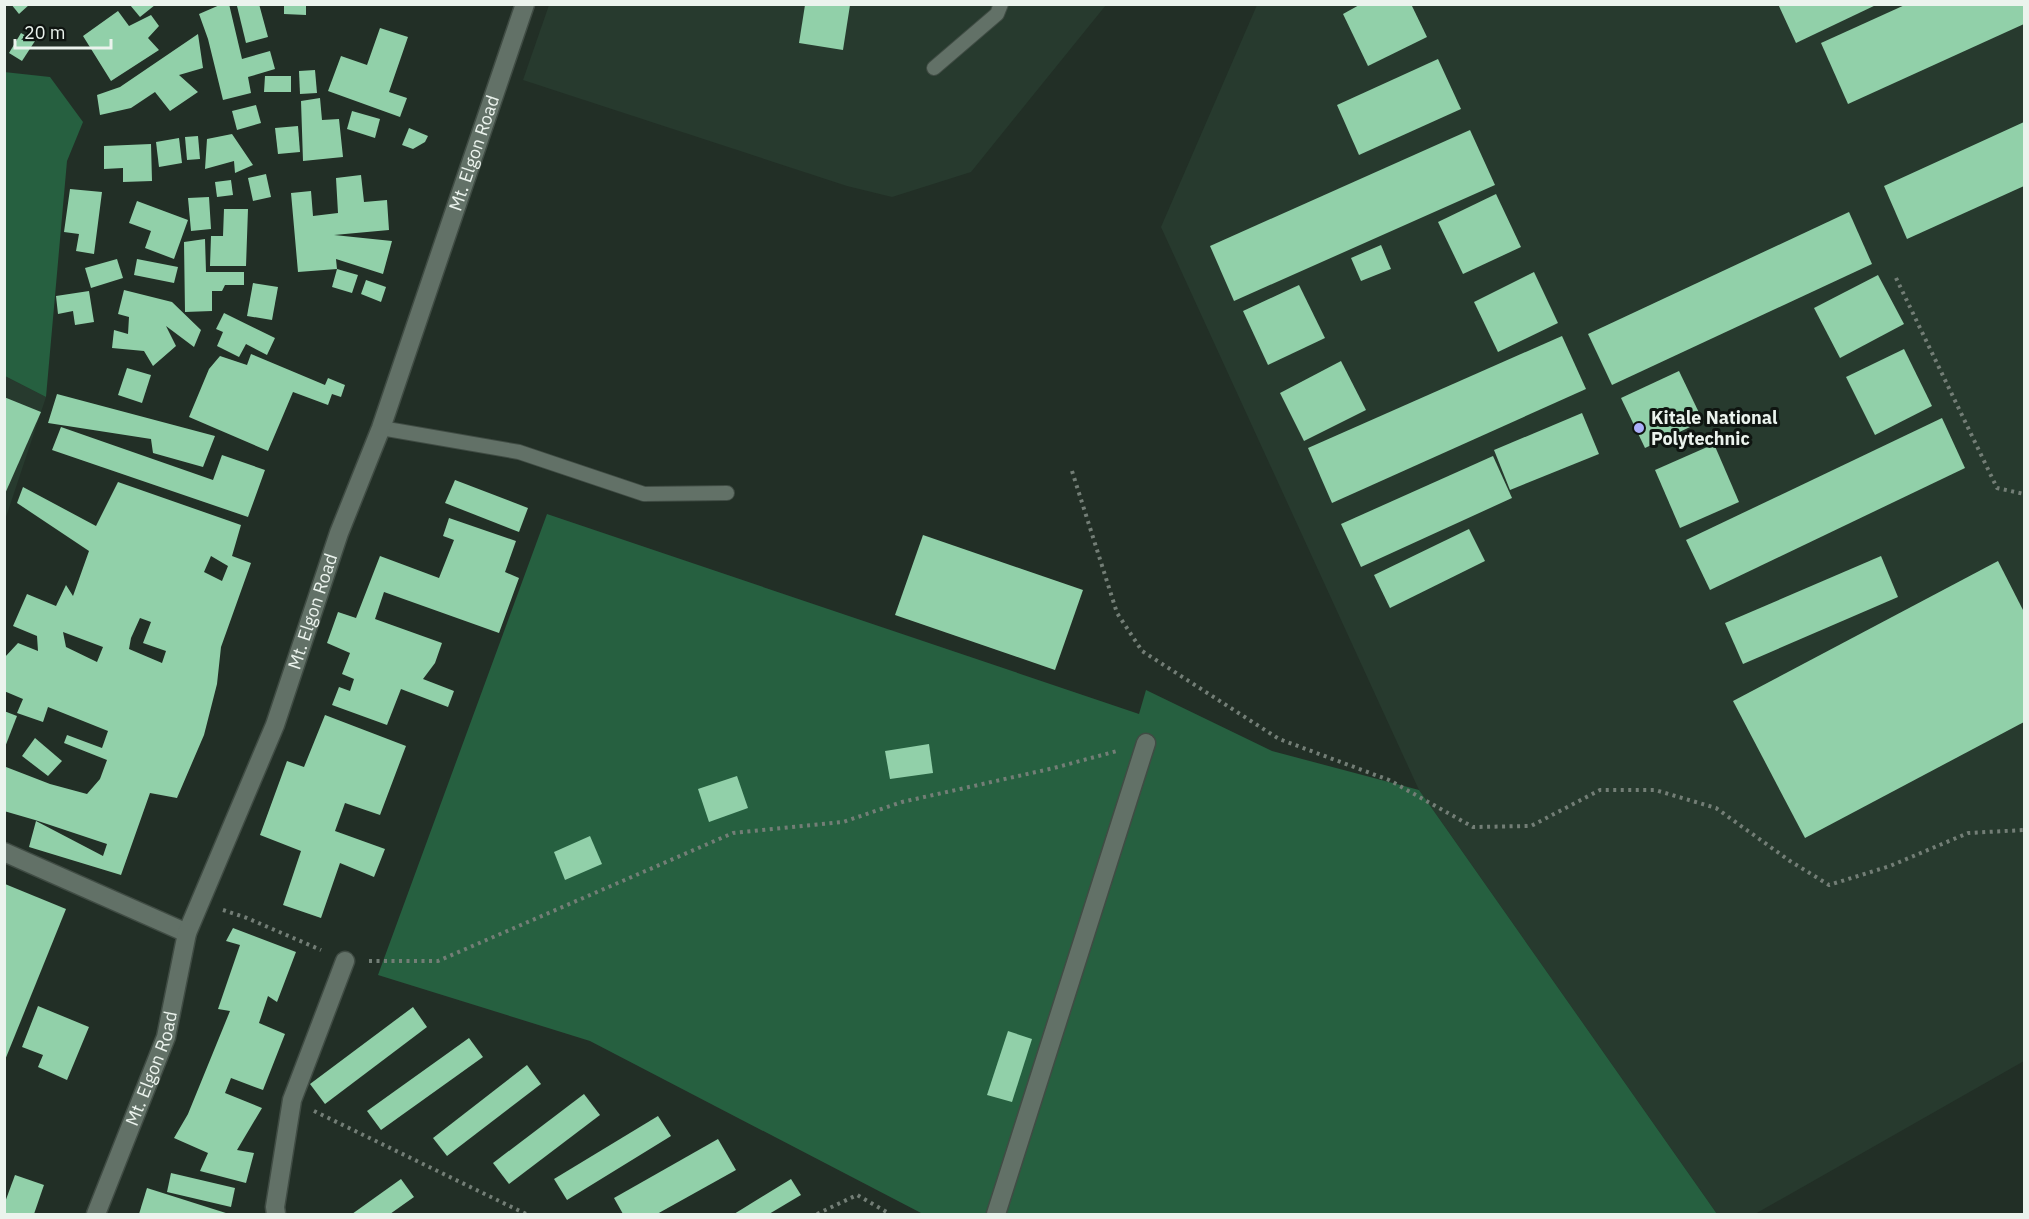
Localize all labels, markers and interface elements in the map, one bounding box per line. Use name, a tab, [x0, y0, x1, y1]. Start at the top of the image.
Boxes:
scale bar	[15, 12, 111, 50]
text: 20 m	[24, 21, 66, 44]
street label: Mt. Elgon Road	[444, 92, 504, 214]
place label: Kitale National Polytechnic	[1651, 406, 1778, 450]
marker: Kitale National Polytechnic	[1632, 421, 1646, 435]
street label: Mt. Elgon Road	[282, 550, 342, 672]
street label: Mt. Elgon Road	[120, 1009, 182, 1129]

